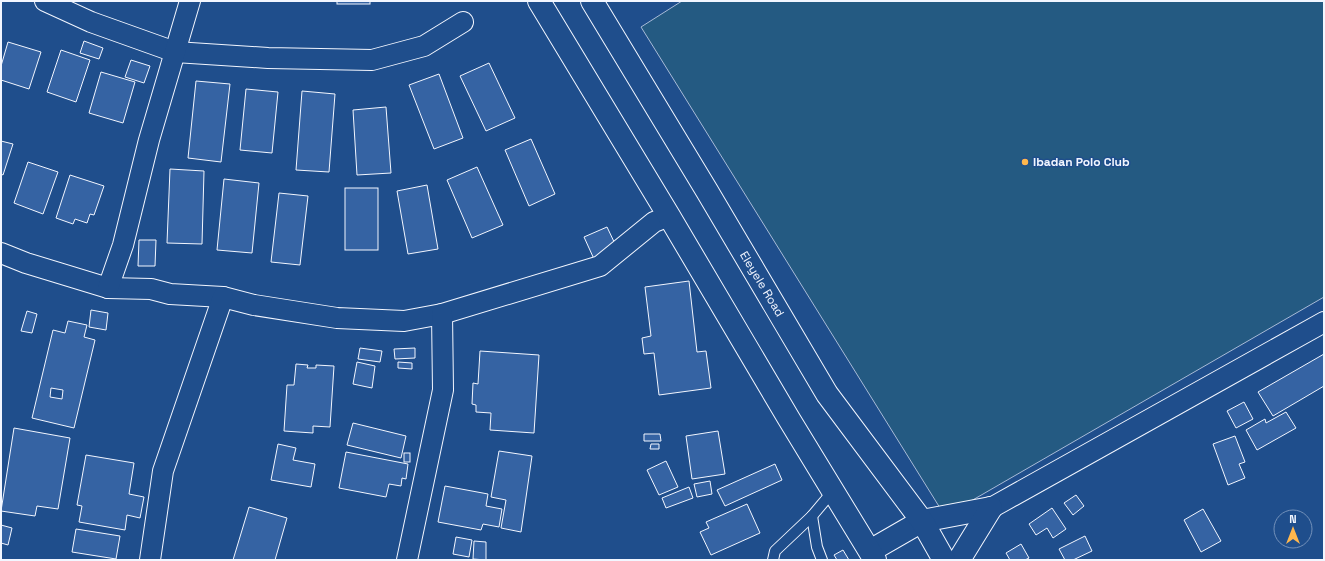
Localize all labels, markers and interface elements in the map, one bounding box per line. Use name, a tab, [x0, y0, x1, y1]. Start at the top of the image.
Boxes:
place label: Ibadan Polo Club	[1033, 154, 1130, 170]
marker: Ibadan Polo Club	[1020, 157, 1030, 167]
street label: Eleyele Road	[736, 248, 788, 320]
north arrow	[1273, 509, 1313, 549]
text: N	[1289, 512, 1297, 526]

